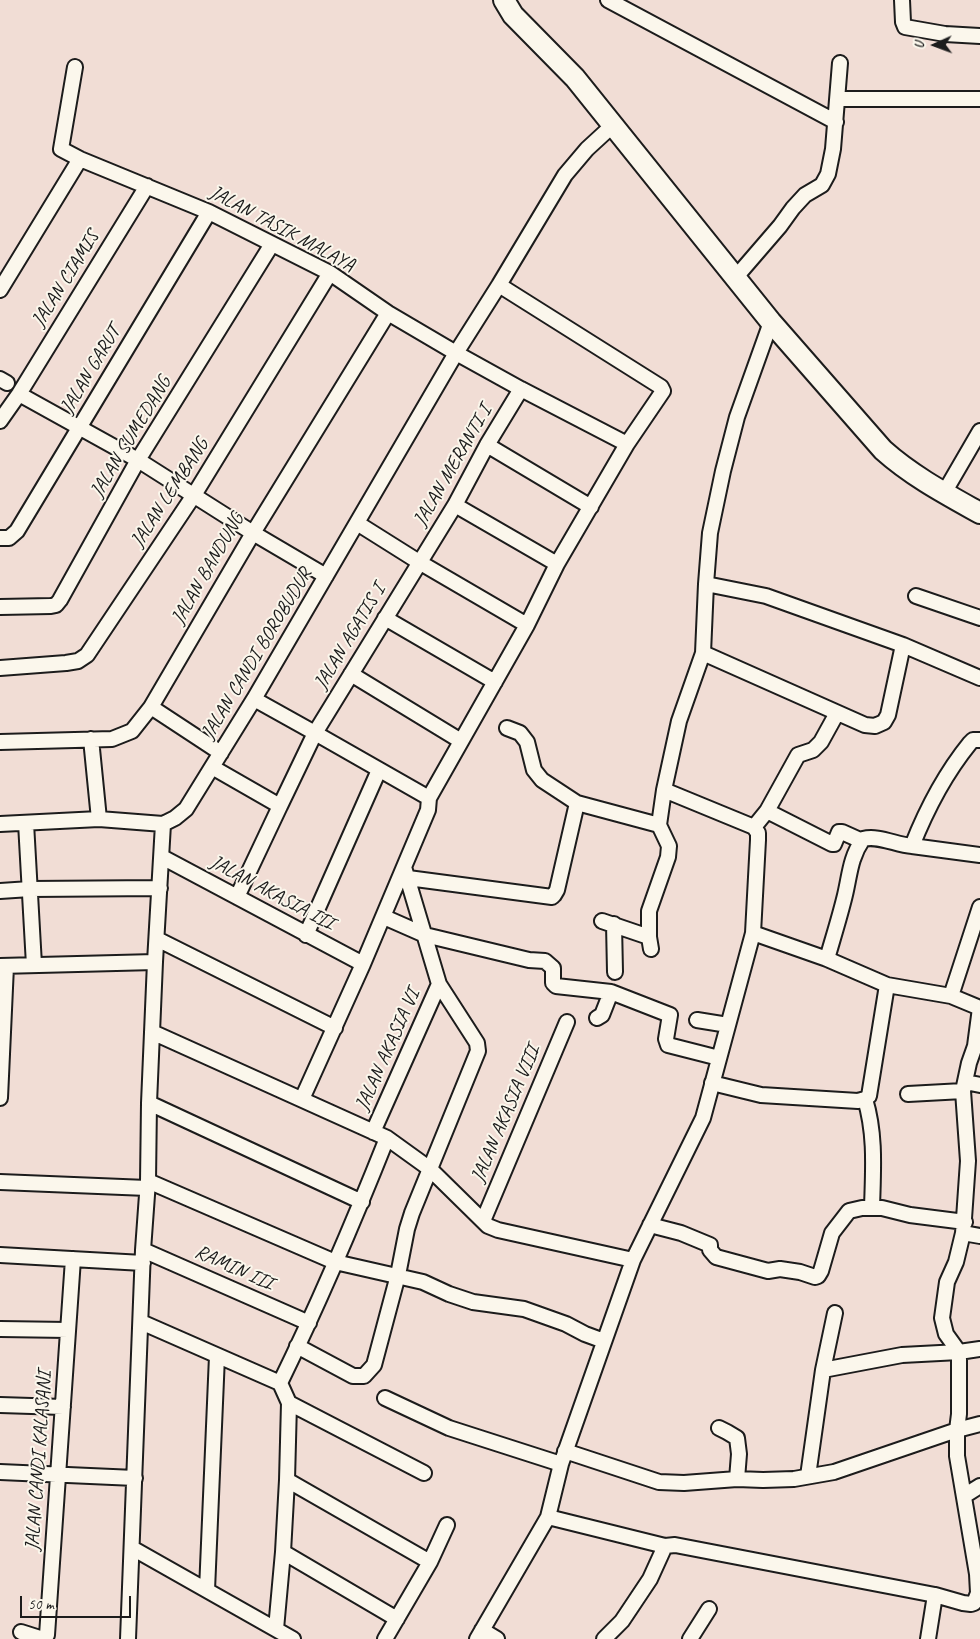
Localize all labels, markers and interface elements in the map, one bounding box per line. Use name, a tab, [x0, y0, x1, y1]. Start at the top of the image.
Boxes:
north arrow	[910, 20, 960, 70]
text: U	[911, 42, 928, 49]
street label: JALAN TASIK MALAYA	[205, 181, 359, 277]
street label: JALAN CIAMIS	[27, 226, 105, 332]
street label: JALAN GARUT	[55, 322, 127, 418]
street label: JALAN SUMEDANG	[85, 372, 177, 502]
street label: JALAN MERANTI I	[409, 401, 497, 531]
street label: JALAN LEMBANG	[126, 434, 214, 552]
street label: JALAN BANDUNG	[166, 509, 250, 629]
street label: JALAN CANDI BOROBUDUR	[196, 564, 318, 744]
street label: JALAN AGATIS I	[309, 580, 391, 694]
street label: JALAN AKASIA III	[206, 850, 338, 936]
street label: JALAN AKASIA VI	[351, 986, 425, 1114]
street label: JALAN AKASIA VIII	[466, 1042, 546, 1186]
street label: RAMIN III	[191, 1240, 277, 1296]
street label: JALAN CANDI KALASANI	[21, 1370, 57, 1552]
scale bar	[22, 1586, 134, 1618]
text: 50 m	[28, 1595, 54, 1614]

